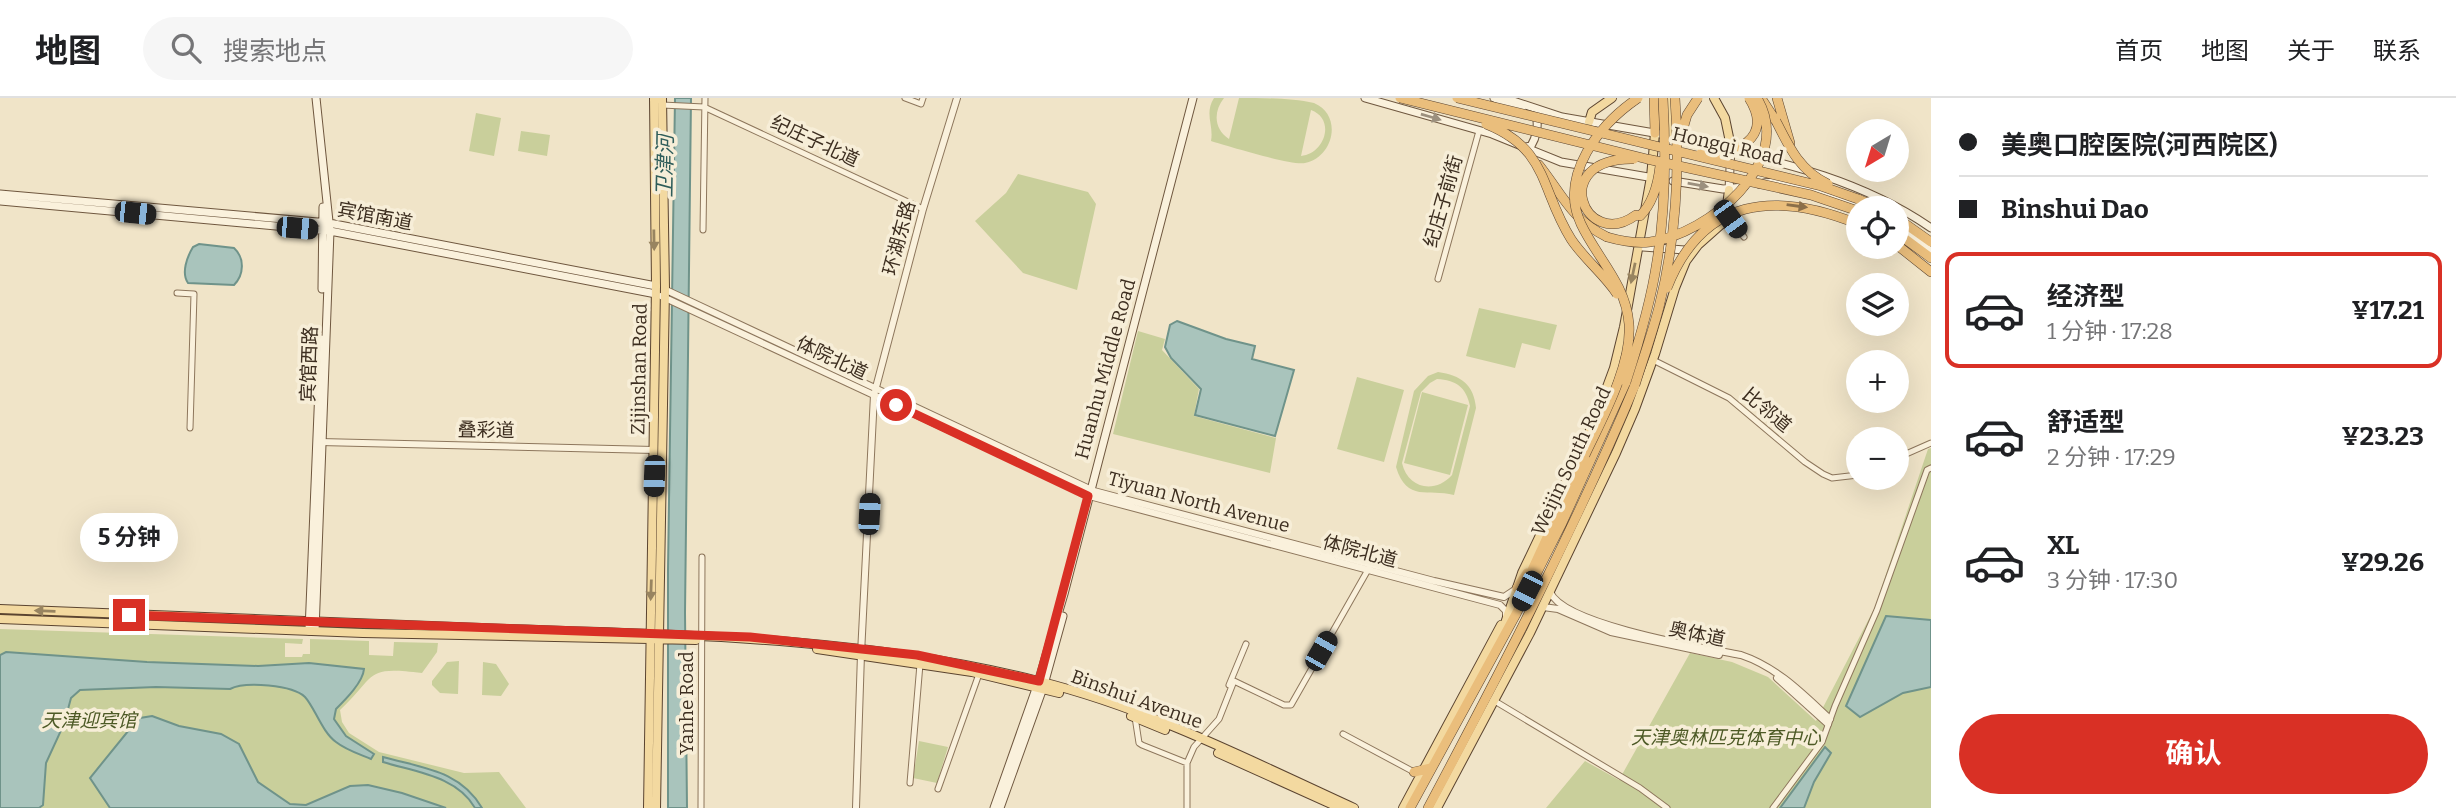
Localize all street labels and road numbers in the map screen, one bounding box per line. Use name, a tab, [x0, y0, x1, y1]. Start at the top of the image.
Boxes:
street label: 纪庄子北道	[767, 110, 863, 172]
street label: Hongqi Road	[1670, 122, 1786, 170]
street label: 纪庄子前街	[1419, 152, 1467, 250]
street label: 宾馆南道	[335, 197, 415, 235]
street label: 环湖东路	[878, 198, 920, 278]
street label: Huanhu Middle Road	[1070, 276, 1140, 462]
street label: Zijinshan Road	[626, 303, 652, 435]
street label: 宾馆西路	[296, 326, 322, 402]
street label: 体院北道	[793, 332, 871, 384]
street label: Weijin South Road	[1526, 383, 1616, 539]
street label: 比邻道	[1738, 383, 1796, 437]
street label: 叠彩道	[457, 418, 515, 442]
street label: Tiyuan North Avenue	[1106, 467, 1292, 537]
street label: 体院北道	[1320, 530, 1400, 572]
street label: 奥体道	[1667, 617, 1727, 651]
street label: Yanhe Road	[675, 651, 698, 755]
street label: Binshui Avenue	[1068, 665, 1206, 733]

